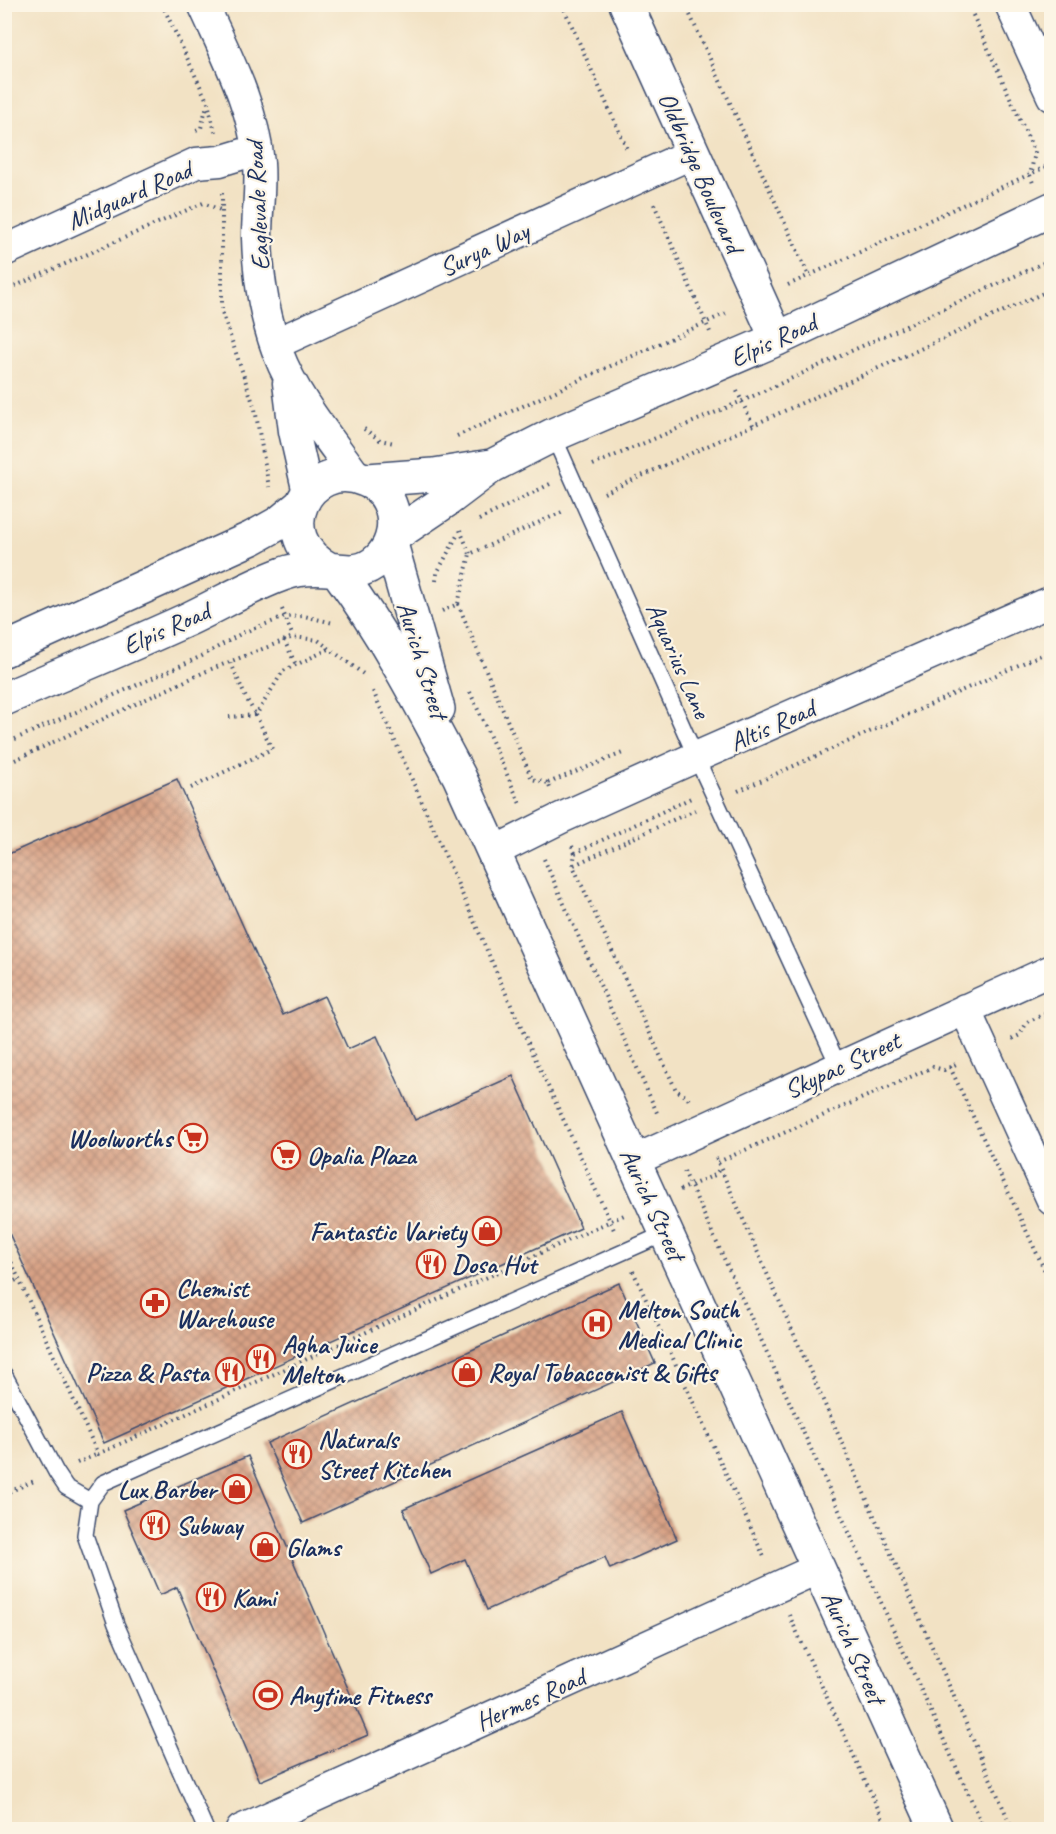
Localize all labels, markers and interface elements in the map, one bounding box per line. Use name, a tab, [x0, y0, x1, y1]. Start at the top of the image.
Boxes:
street label: Oldbridge Boulevard	[650, 87, 752, 261]
street label: Eaglevale Road	[237, 137, 277, 271]
street label: Midguard Road	[62, 152, 200, 238]
street label: Surya Way	[434, 214, 536, 284]
street label: Elpis Road	[725, 305, 825, 375]
street label: Elpis Road	[118, 593, 218, 662]
street label: Aquarius Lane	[638, 597, 719, 725]
street label: Aurich Street	[389, 598, 457, 726]
street label: Altis Road	[724, 691, 823, 759]
street label: Skypac Street	[779, 1023, 908, 1107]
place label: Woolworths	[68, 1122, 175, 1155]
supermarket icon: Woolworths	[177, 1122, 209, 1154]
supermarket icon: Opalia Plaza	[270, 1139, 302, 1171]
place label: Opalia Plaza	[307, 1139, 418, 1172]
street label: Aurich Street	[612, 1143, 694, 1269]
place label: Fantastic Variety	[310, 1215, 468, 1248]
shop icon: Fantastic Variety	[471, 1215, 503, 1247]
restaurant icon: Dosa Hut	[415, 1248, 447, 1280]
place label: Dosa Hut	[452, 1248, 540, 1281]
place label: Chemist Warehouse	[176, 1272, 276, 1335]
pharmacy icon: Chemist Warehouse	[139, 1287, 171, 1319]
place label: Melton South Medical Clinic	[618, 1293, 743, 1356]
hospital icon: Melton South Medical Clinic	[581, 1308, 613, 1340]
place label: Agha Juice Melton	[282, 1328, 379, 1391]
restaurant icon: Agha Juice Melton	[245, 1343, 277, 1375]
place label: Pizza & Pasta	[86, 1356, 211, 1389]
restaurant icon: Pizza & Pasta	[214, 1356, 246, 1388]
shop icon: Royal Tobacconist & Gifts	[451, 1356, 483, 1388]
place label: Royal Tobacconist & Gifts	[488, 1356, 719, 1389]
place label: Naturals Street Kitchen	[318, 1423, 452, 1486]
restaurant icon: Naturals Street Kitchen	[281, 1438, 313, 1470]
place label: Lux Barber	[118, 1473, 219, 1506]
shop icon: Lux Barber	[221, 1473, 253, 1505]
restaurant icon: Subway	[139, 1509, 171, 1541]
place label: Subway	[176, 1509, 245, 1542]
shop icon: Glams	[249, 1531, 281, 1563]
place label: Glams	[286, 1531, 343, 1564]
restaurant icon: Kami	[195, 1581, 227, 1613]
place label: Kami	[232, 1581, 279, 1614]
street label: Aurich Street	[814, 1585, 894, 1712]
street label: Hermes Road	[470, 1659, 594, 1738]
sports icon: Anytime Fitness	[252, 1679, 284, 1711]
place label: Anytime Fitness	[289, 1679, 434, 1712]

